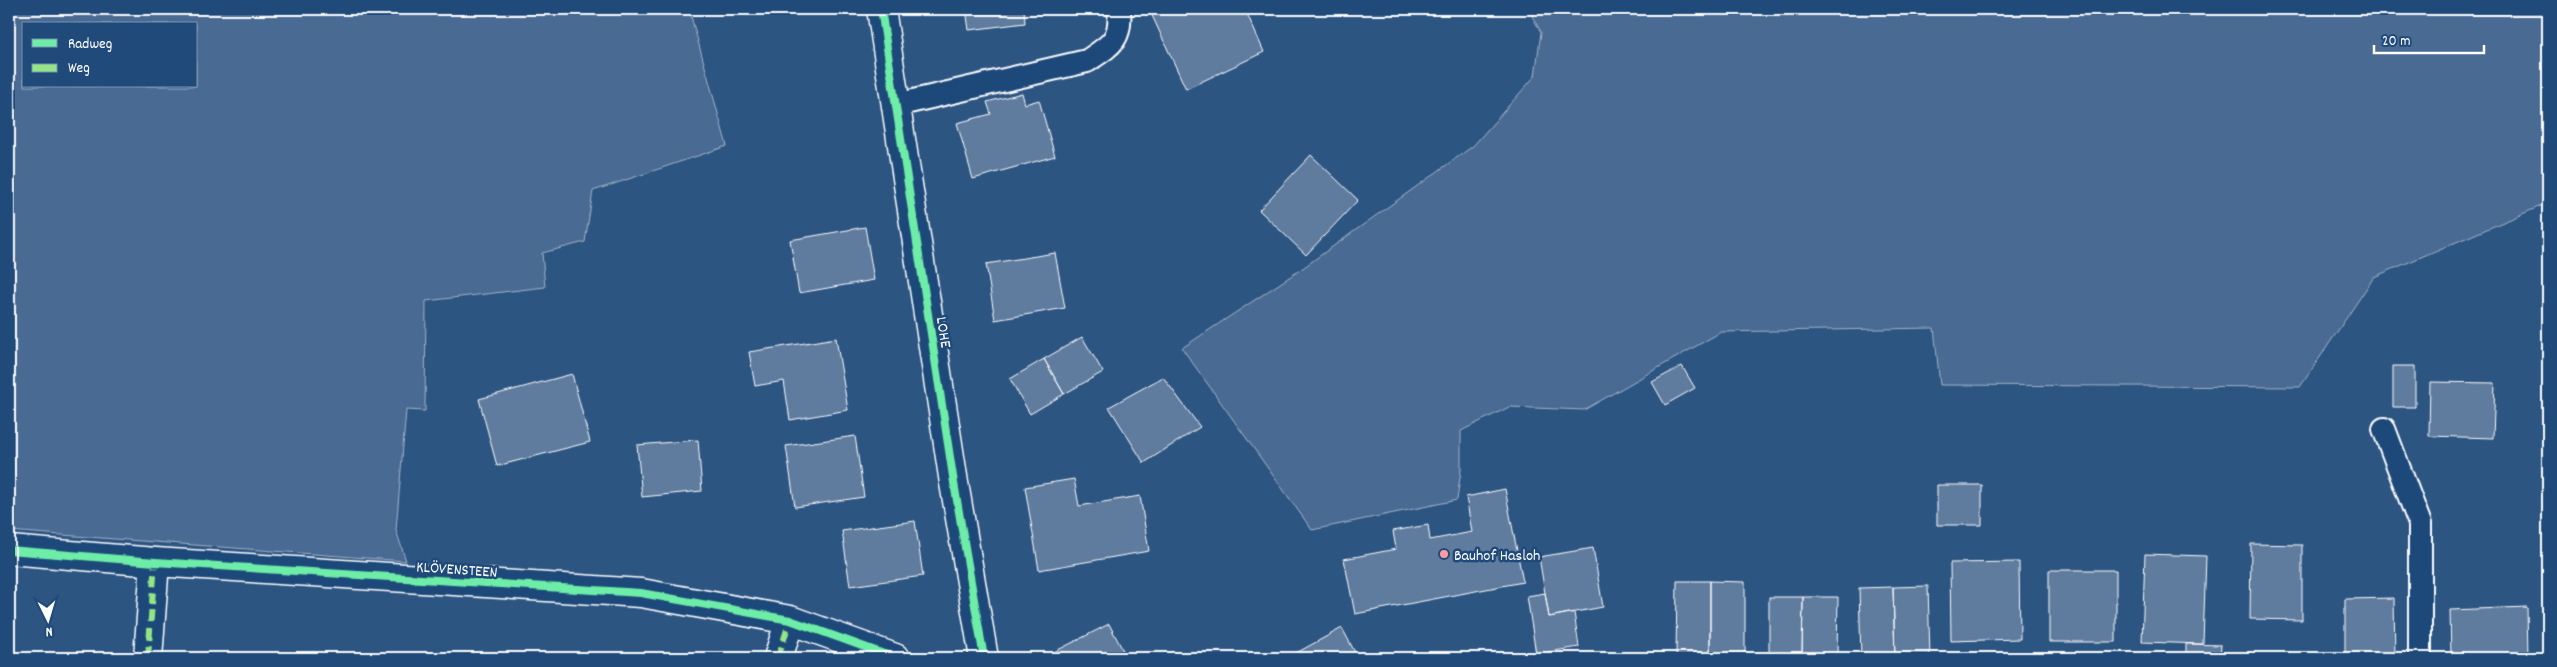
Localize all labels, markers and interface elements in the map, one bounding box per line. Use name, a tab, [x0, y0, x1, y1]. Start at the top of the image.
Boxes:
legend	[22, 22, 198, 88]
scale bar	[2374, 22, 2484, 54]
text: 20 m	[2382, 31, 2410, 53]
text: Radweg	[68, 34, 112, 56]
text: Weg	[68, 58, 90, 80]
street label: LOHE	[929, 315, 956, 350]
place label: Bauhof Hasloh	[1454, 545, 1540, 568]
marker: Bauhof Hasloh	[1438, 548, 1450, 560]
street label: KLÖVENSTEEN	[415, 556, 498, 585]
north arrow	[22, 594, 72, 644]
text: N	[45, 621, 53, 641]

